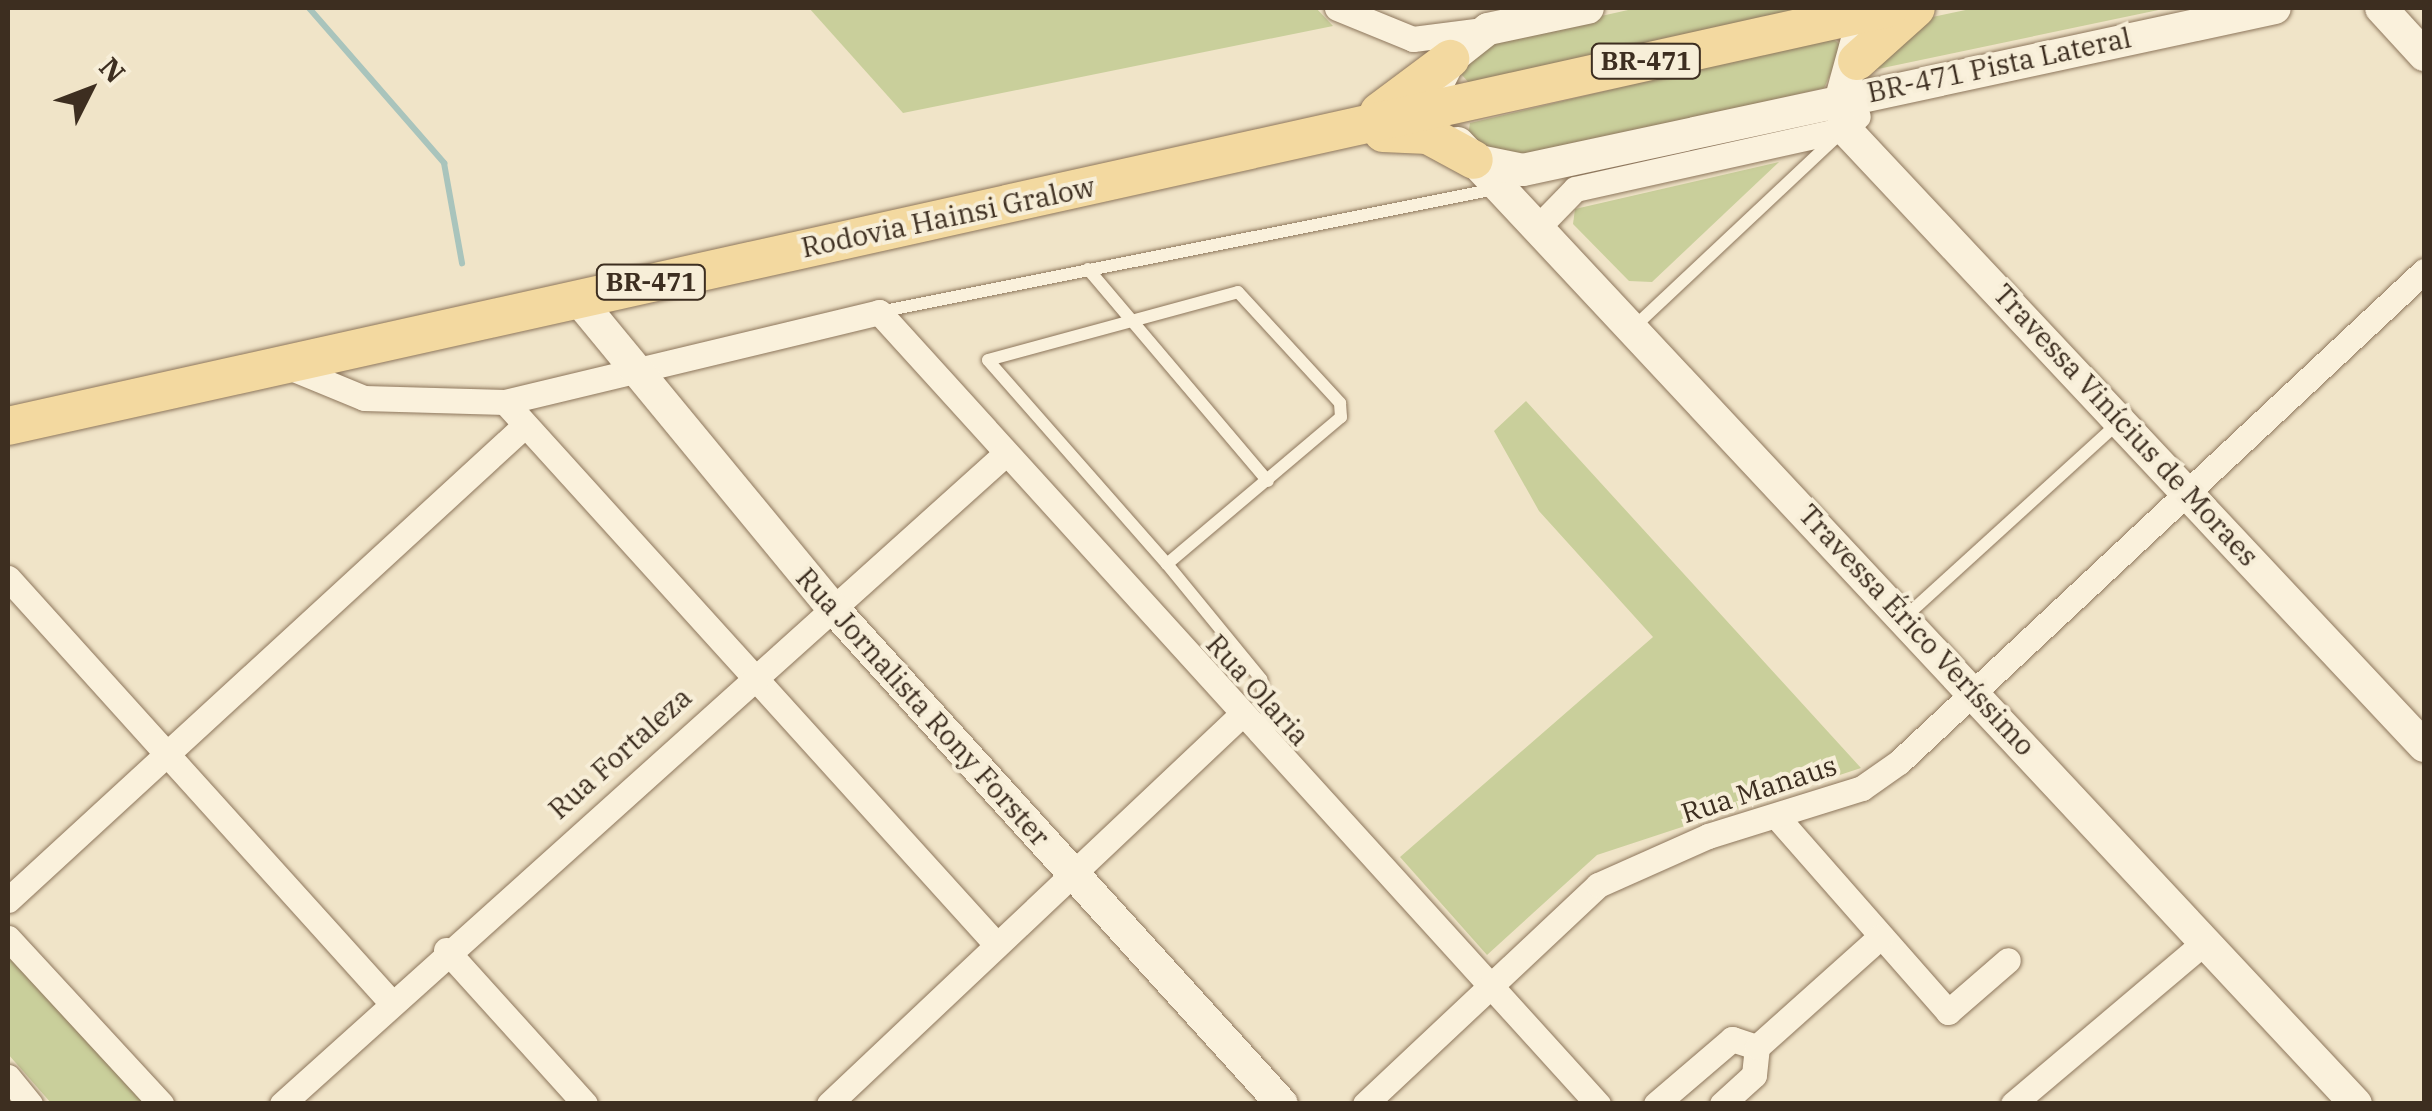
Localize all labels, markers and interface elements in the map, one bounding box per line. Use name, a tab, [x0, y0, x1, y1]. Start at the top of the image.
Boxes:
street label: BR-471 Pista Lateral	[1864, 21, 2134, 109]
north arrow	[40, 40, 140, 140]
road number: BR-471	[1588, 41, 1704, 81]
text: N	[92, 49, 134, 90]
street label: Rodovia Hainsi Gralow	[798, 169, 1098, 265]
road number: BR-471	[594, 262, 708, 302]
street label: Travessa Vinícius de Moraes	[1986, 277, 2266, 573]
street label: Travessa Érico Veríssimo	[1792, 497, 2042, 763]
street label: Rua Jornalista Rony Forster	[789, 561, 1057, 853]
street label: Rua Olaria	[1199, 627, 1317, 753]
street label: Rua Fortaleza	[542, 680, 698, 826]
street label: Rua Manaus	[1677, 748, 1841, 830]

